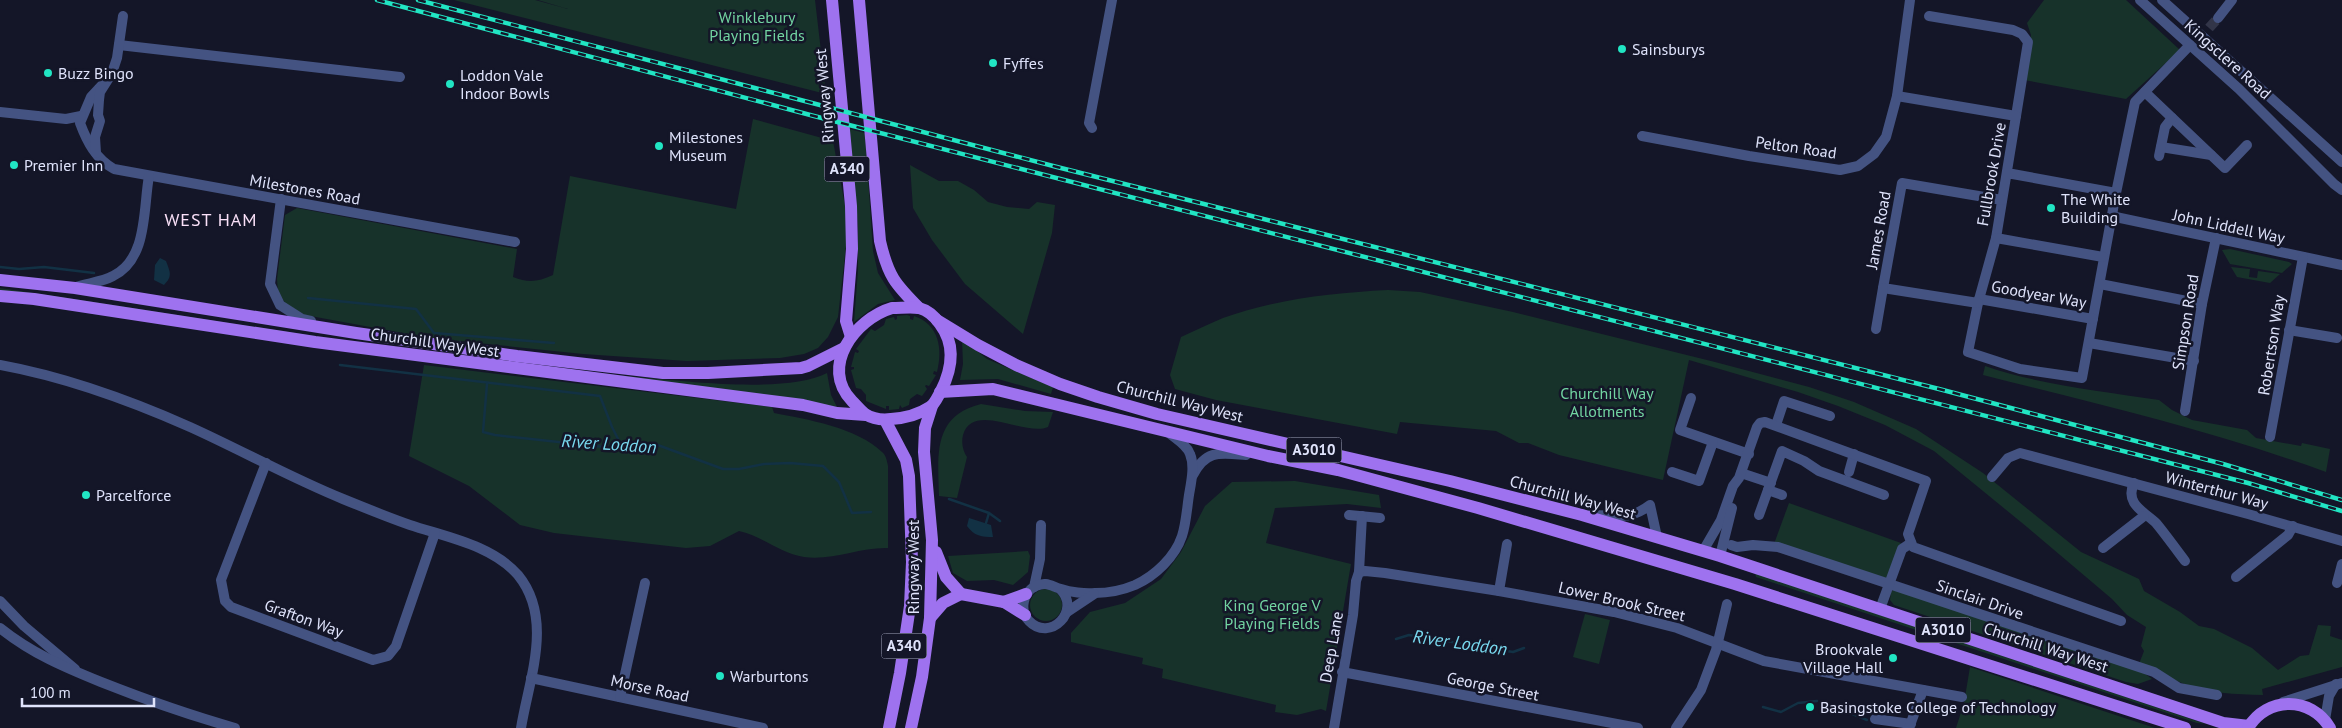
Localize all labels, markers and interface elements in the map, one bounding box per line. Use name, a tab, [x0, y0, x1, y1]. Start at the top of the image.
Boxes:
park label: Winklebury Playing Fields	[709, 7, 805, 45]
street label: Kingsclere Road	[2180, 15, 2276, 103]
place label: Sainsburys	[1632, 39, 1705, 59]
marker: Sainsburys	[1616, 43, 1628, 55]
street label: Ringway West	[810, 47, 838, 144]
place label: Fyffes	[1003, 53, 1044, 73]
marker: Fyffes	[987, 57, 999, 69]
place label: Buzz Bingo	[58, 63, 134, 83]
place label: Loddon Vale Indoor Bowls	[460, 65, 550, 103]
marker: Buzz Bingo	[42, 67, 54, 79]
marker: Loddon Vale Indoor Bowls	[444, 78, 456, 90]
street label: Fullbrook Drive	[1972, 121, 2010, 227]
place label: Milestones Museum	[669, 127, 743, 165]
street label: Pelton Road	[1754, 131, 1838, 163]
marker: Milestones Museum	[653, 140, 665, 152]
place label: Premier Inn	[24, 155, 103, 175]
road number: A340	[824, 156, 870, 182]
marker: Premier Inn	[8, 159, 20, 171]
street label: Milestones Road	[248, 169, 362, 209]
place label: The White Building	[2061, 189, 2130, 227]
street label: James Road	[1861, 190, 1895, 271]
marker: The White Building	[2045, 202, 2057, 214]
street label: John Liddell Way	[2170, 204, 2287, 248]
district label: WEST HAM	[164, 208, 258, 231]
street label: Simpson Road	[2168, 273, 2202, 371]
street label: Goodyear Way	[1990, 276, 2089, 312]
street label: Robertson Way	[2253, 293, 2289, 397]
street label: Churchill Way West	[369, 323, 501, 361]
street label: Churchill Way West	[1115, 376, 1246, 427]
park label: Churchill Way Allotments	[1560, 383, 1654, 421]
water label: River Loddon	[561, 429, 657, 458]
road number: A3010	[1286, 438, 1342, 462]
street label: Winterthur Way	[2163, 467, 2271, 513]
street label: Churchill Way West	[1508, 471, 1639, 524]
place label: Parcelforce	[96, 485, 171, 505]
marker: Parcelforce	[80, 489, 92, 501]
street label: Ringway West	[903, 519, 923, 614]
street label: Sinclair Drive	[1934, 575, 2026, 623]
street label: Lower Brook Street	[1557, 577, 1688, 625]
street label: Grafton Way	[262, 594, 347, 642]
park label: King George V Playing Fields	[1223, 595, 1321, 633]
street label: Deep Lane	[1315, 610, 1347, 684]
street label: Churchill Way West	[1981, 617, 2111, 677]
road number: A3010	[1916, 618, 1970, 642]
water label: River Loddon	[1411, 624, 1509, 661]
road number: A340	[882, 634, 926, 658]
place label: Brookvale Village Hall	[1802, 639, 1883, 677]
marker: Brookvale Village Hall	[1887, 652, 1899, 664]
place label: Warburtons	[730, 666, 809, 686]
street label: George Street	[1445, 667, 1541, 705]
street label: Morse Road	[609, 670, 691, 706]
marker: Warburtons	[714, 670, 726, 682]
scale bar	[22, 676, 155, 708]
text: 100 m	[30, 683, 71, 702]
place label: Basingstoke College of Technology	[1820, 697, 2057, 717]
marker: Basingstoke College of Technology	[1804, 701, 1816, 713]

